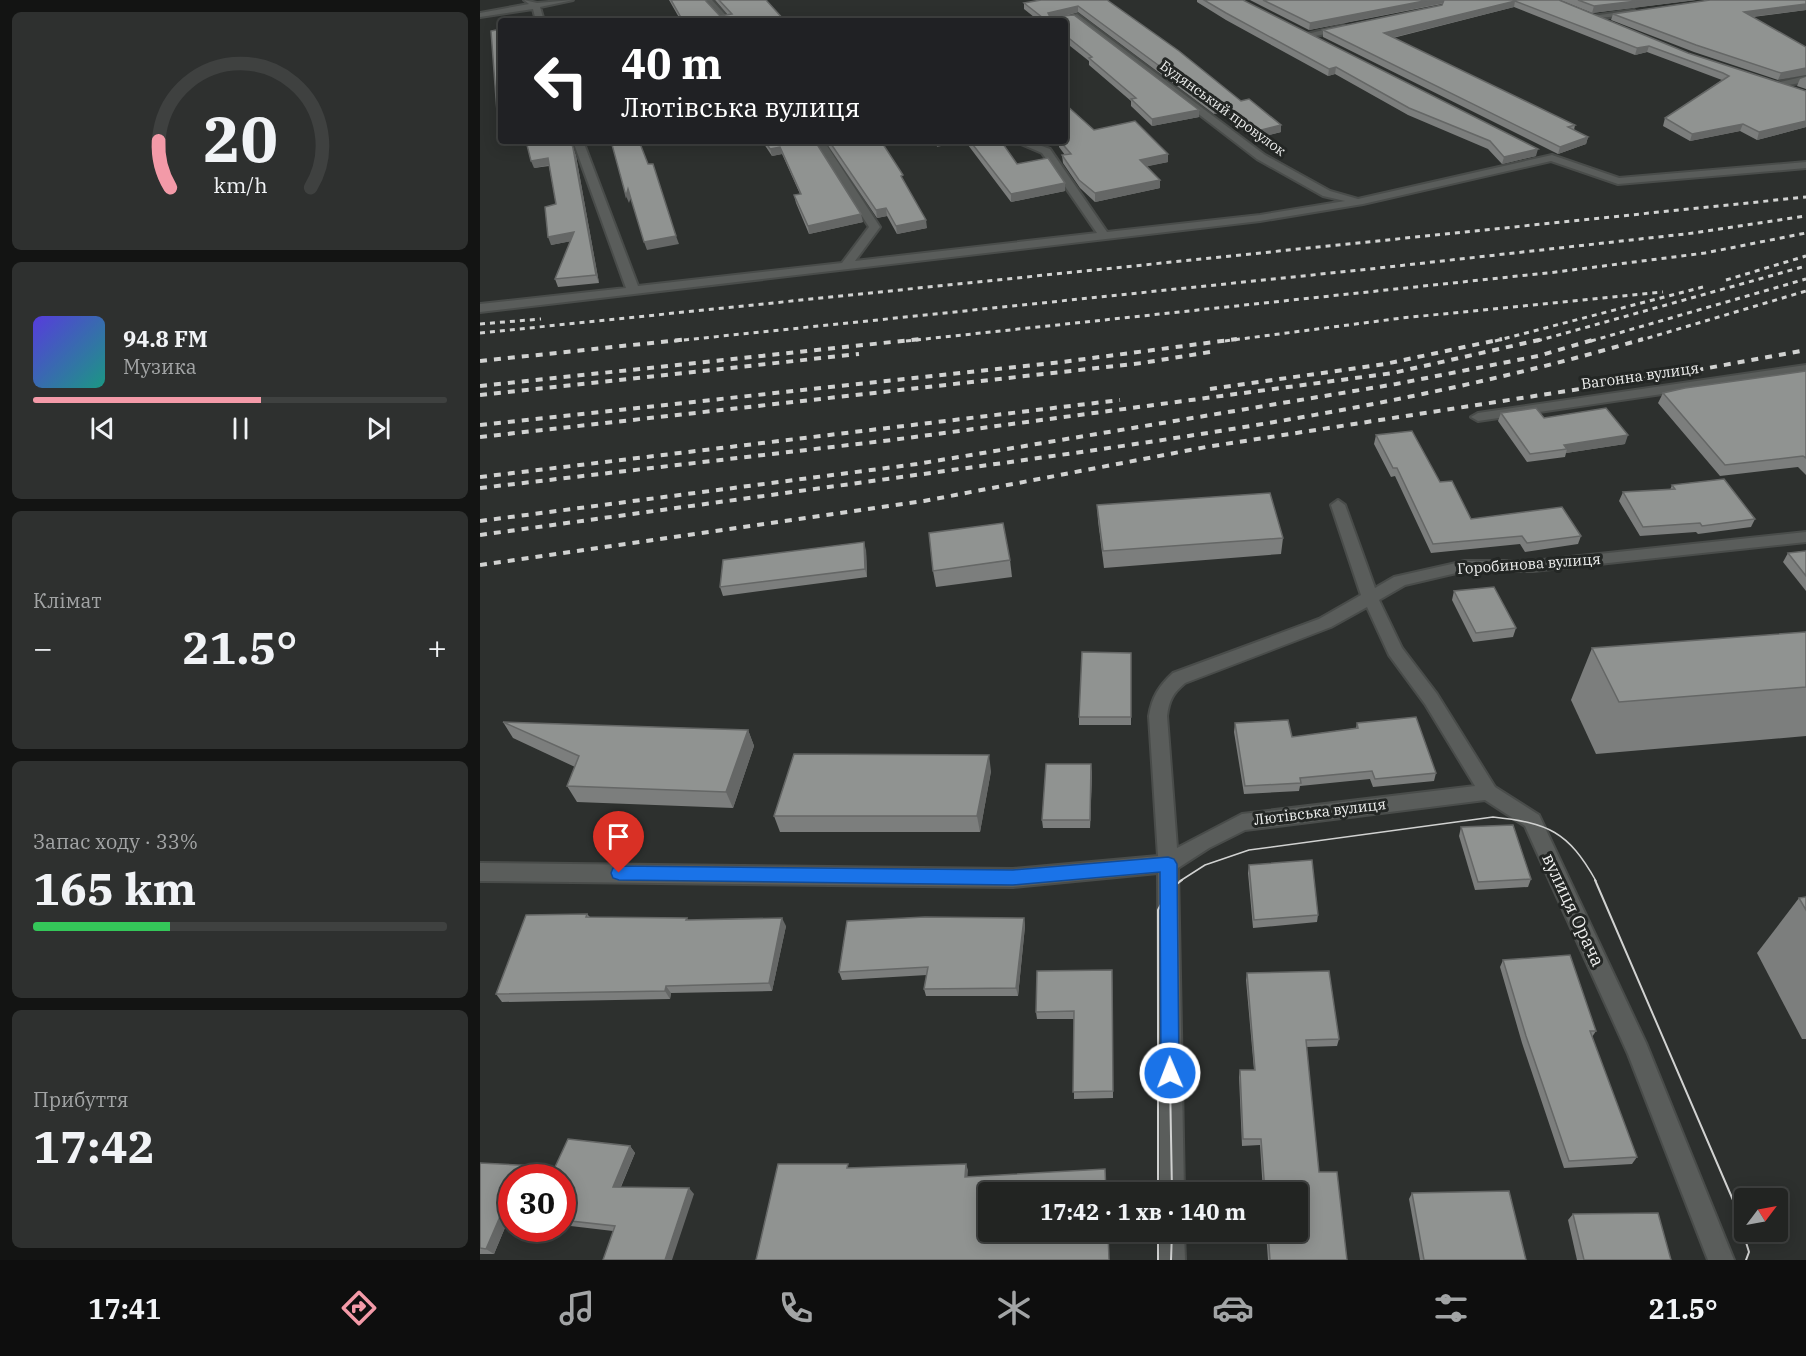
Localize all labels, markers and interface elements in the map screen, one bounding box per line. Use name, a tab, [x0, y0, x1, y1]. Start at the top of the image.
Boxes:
text: 40 m	[621, 36, 722, 91]
icon: left	[522, 42, 600, 120]
street label: Будянський провулок	[1157, 56, 1289, 160]
text: Лютівська вулиця	[621, 89, 860, 124]
text: 20	[203, 98, 277, 179]
text: km/h	[213, 171, 267, 199]
text: 94.8 FM	[123, 324, 208, 353]
text: Музика	[123, 353, 197, 380]
street label: Вагонна вулиця	[1580, 358, 1700, 393]
icon: previous	[86, 412, 119, 445]
icon: pause	[224, 412, 257, 445]
icon: next	[362, 412, 395, 445]
street label: Горобинова вулиця	[1457, 549, 1601, 578]
text: Клімат	[33, 587, 102, 614]
text: 21.5°	[183, 618, 297, 676]
text: −	[33, 626, 53, 669]
text: +	[427, 626, 447, 669]
street label: Лютівська вулиця	[1253, 794, 1387, 829]
pin	[593, 811, 644, 873]
icon: arrive	[602, 820, 635, 853]
text: Запас ходу · 33%	[33, 828, 198, 855]
street label: вулиця Орача	[1537, 849, 1610, 970]
text: 165 km	[33, 859, 196, 917]
position arrow	[1138, 1041, 1202, 1105]
text: Прибуття	[33, 1086, 129, 1113]
text: 17:42	[33, 1117, 155, 1175]
speed limit sign: 30	[498, 1164, 576, 1242]
north arrow	[1734, 1188, 1788, 1242]
map controls	[1734, 1188, 1788, 1242]
text: 17:42 · 1 хв · 140 m	[1040, 1197, 1246, 1226]
icon: directions	[338, 1287, 380, 1329]
icon: music	[556, 1287, 598, 1329]
icon: phone	[775, 1287, 817, 1329]
icon: climate	[993, 1287, 1035, 1329]
icon: car	[1212, 1287, 1254, 1329]
icon: filters	[1430, 1287, 1472, 1329]
text: 17:41	[88, 1291, 161, 1326]
text: 21.5°	[1649, 1291, 1718, 1326]

